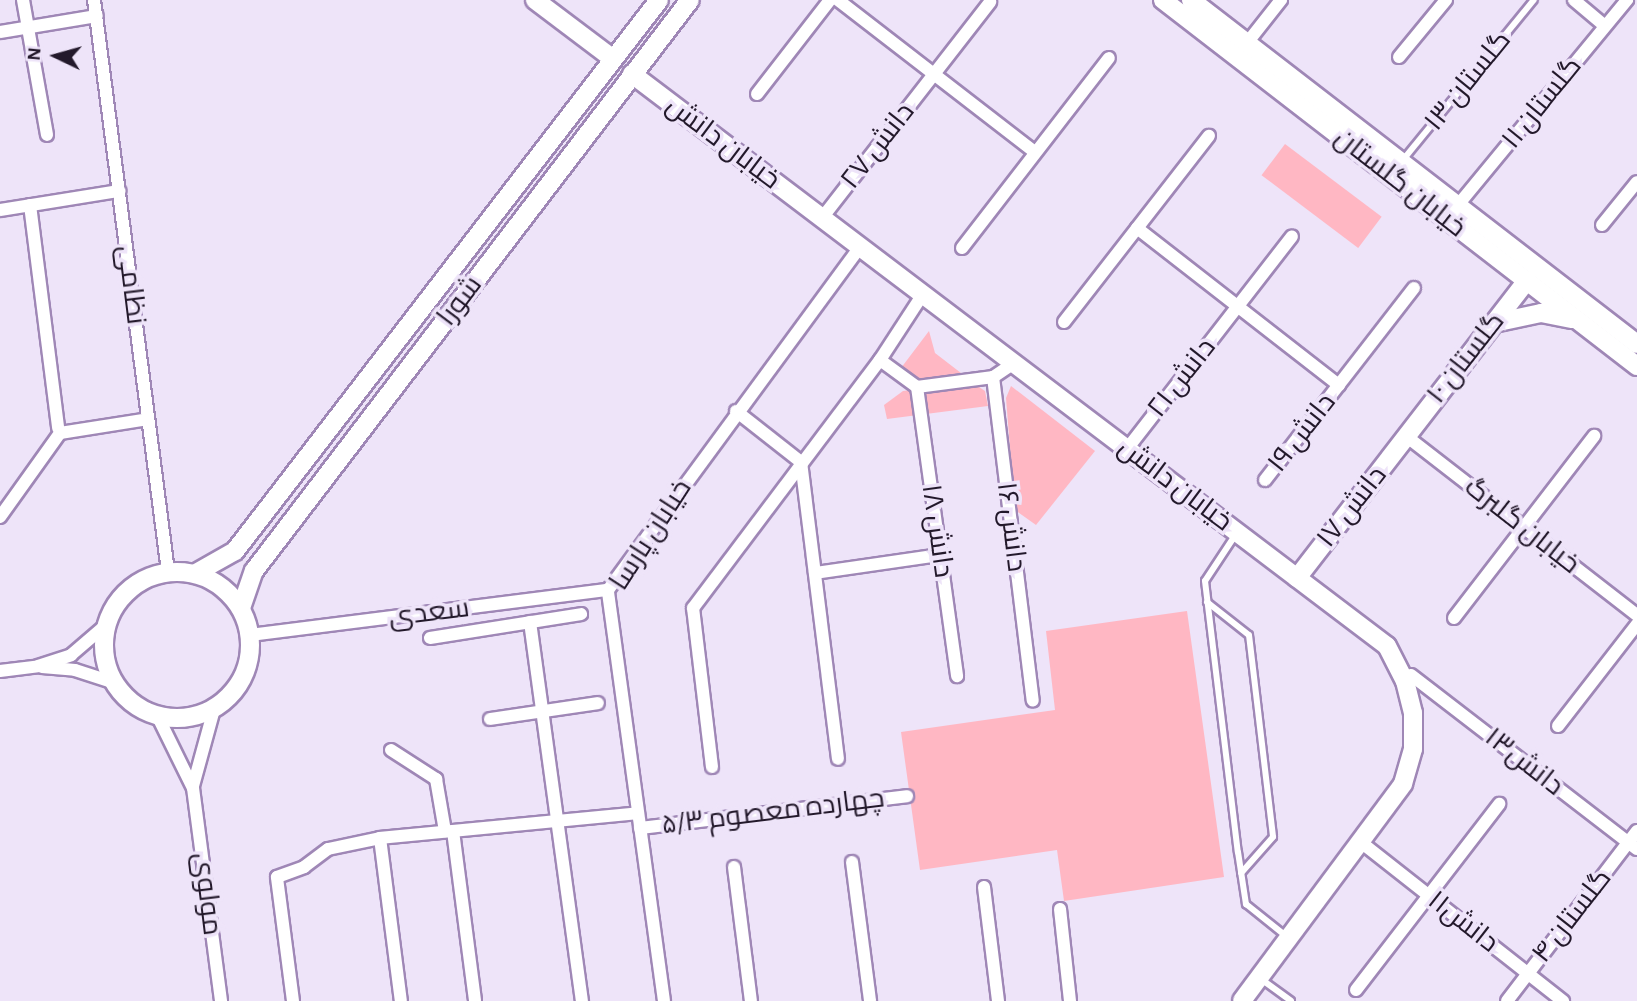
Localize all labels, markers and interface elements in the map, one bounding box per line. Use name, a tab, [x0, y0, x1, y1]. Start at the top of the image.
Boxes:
north arrow	[21, 21, 91, 91]
street label: گلستان ۱۳	[1418, 24, 1518, 138]
text: N	[25, 47, 45, 62]
street label: گلستان ۱۱	[1495, 50, 1589, 156]
street label: خیابان دانش	[659, 89, 787, 197]
street label: دانش ۲۷	[834, 96, 922, 196]
street label: خیابان گلستان	[1328, 121, 1472, 245]
street label: نظامی	[109, 244, 153, 326]
street label: شورا	[430, 269, 490, 333]
street label: گلستان ۱۰	[1420, 306, 1512, 410]
street label: دانش ۲۱	[1141, 332, 1223, 424]
street label: دانش ۱۹	[1261, 387, 1343, 479]
street label: خیابان دانش	[1111, 431, 1239, 539]
street label: دانش ۱۷	[1310, 460, 1394, 554]
street label: خیابان گلبرگ	[1458, 471, 1586, 581]
street label: خیابان پارسا	[603, 473, 699, 597]
street label: دانش ۱۶	[989, 480, 1033, 574]
street label: دانش ۱۸	[914, 482, 960, 580]
street label: سعدی	[387, 591, 471, 635]
street label: دانش۱۳	[1478, 721, 1570, 803]
street label: چهارده معصوم ۵/۳	[660, 782, 886, 842]
street label: مولوی	[185, 851, 229, 937]
street label: گلستان ۴	[1525, 862, 1619, 970]
street label: دانش۱۱	[1421, 884, 1505, 960]

